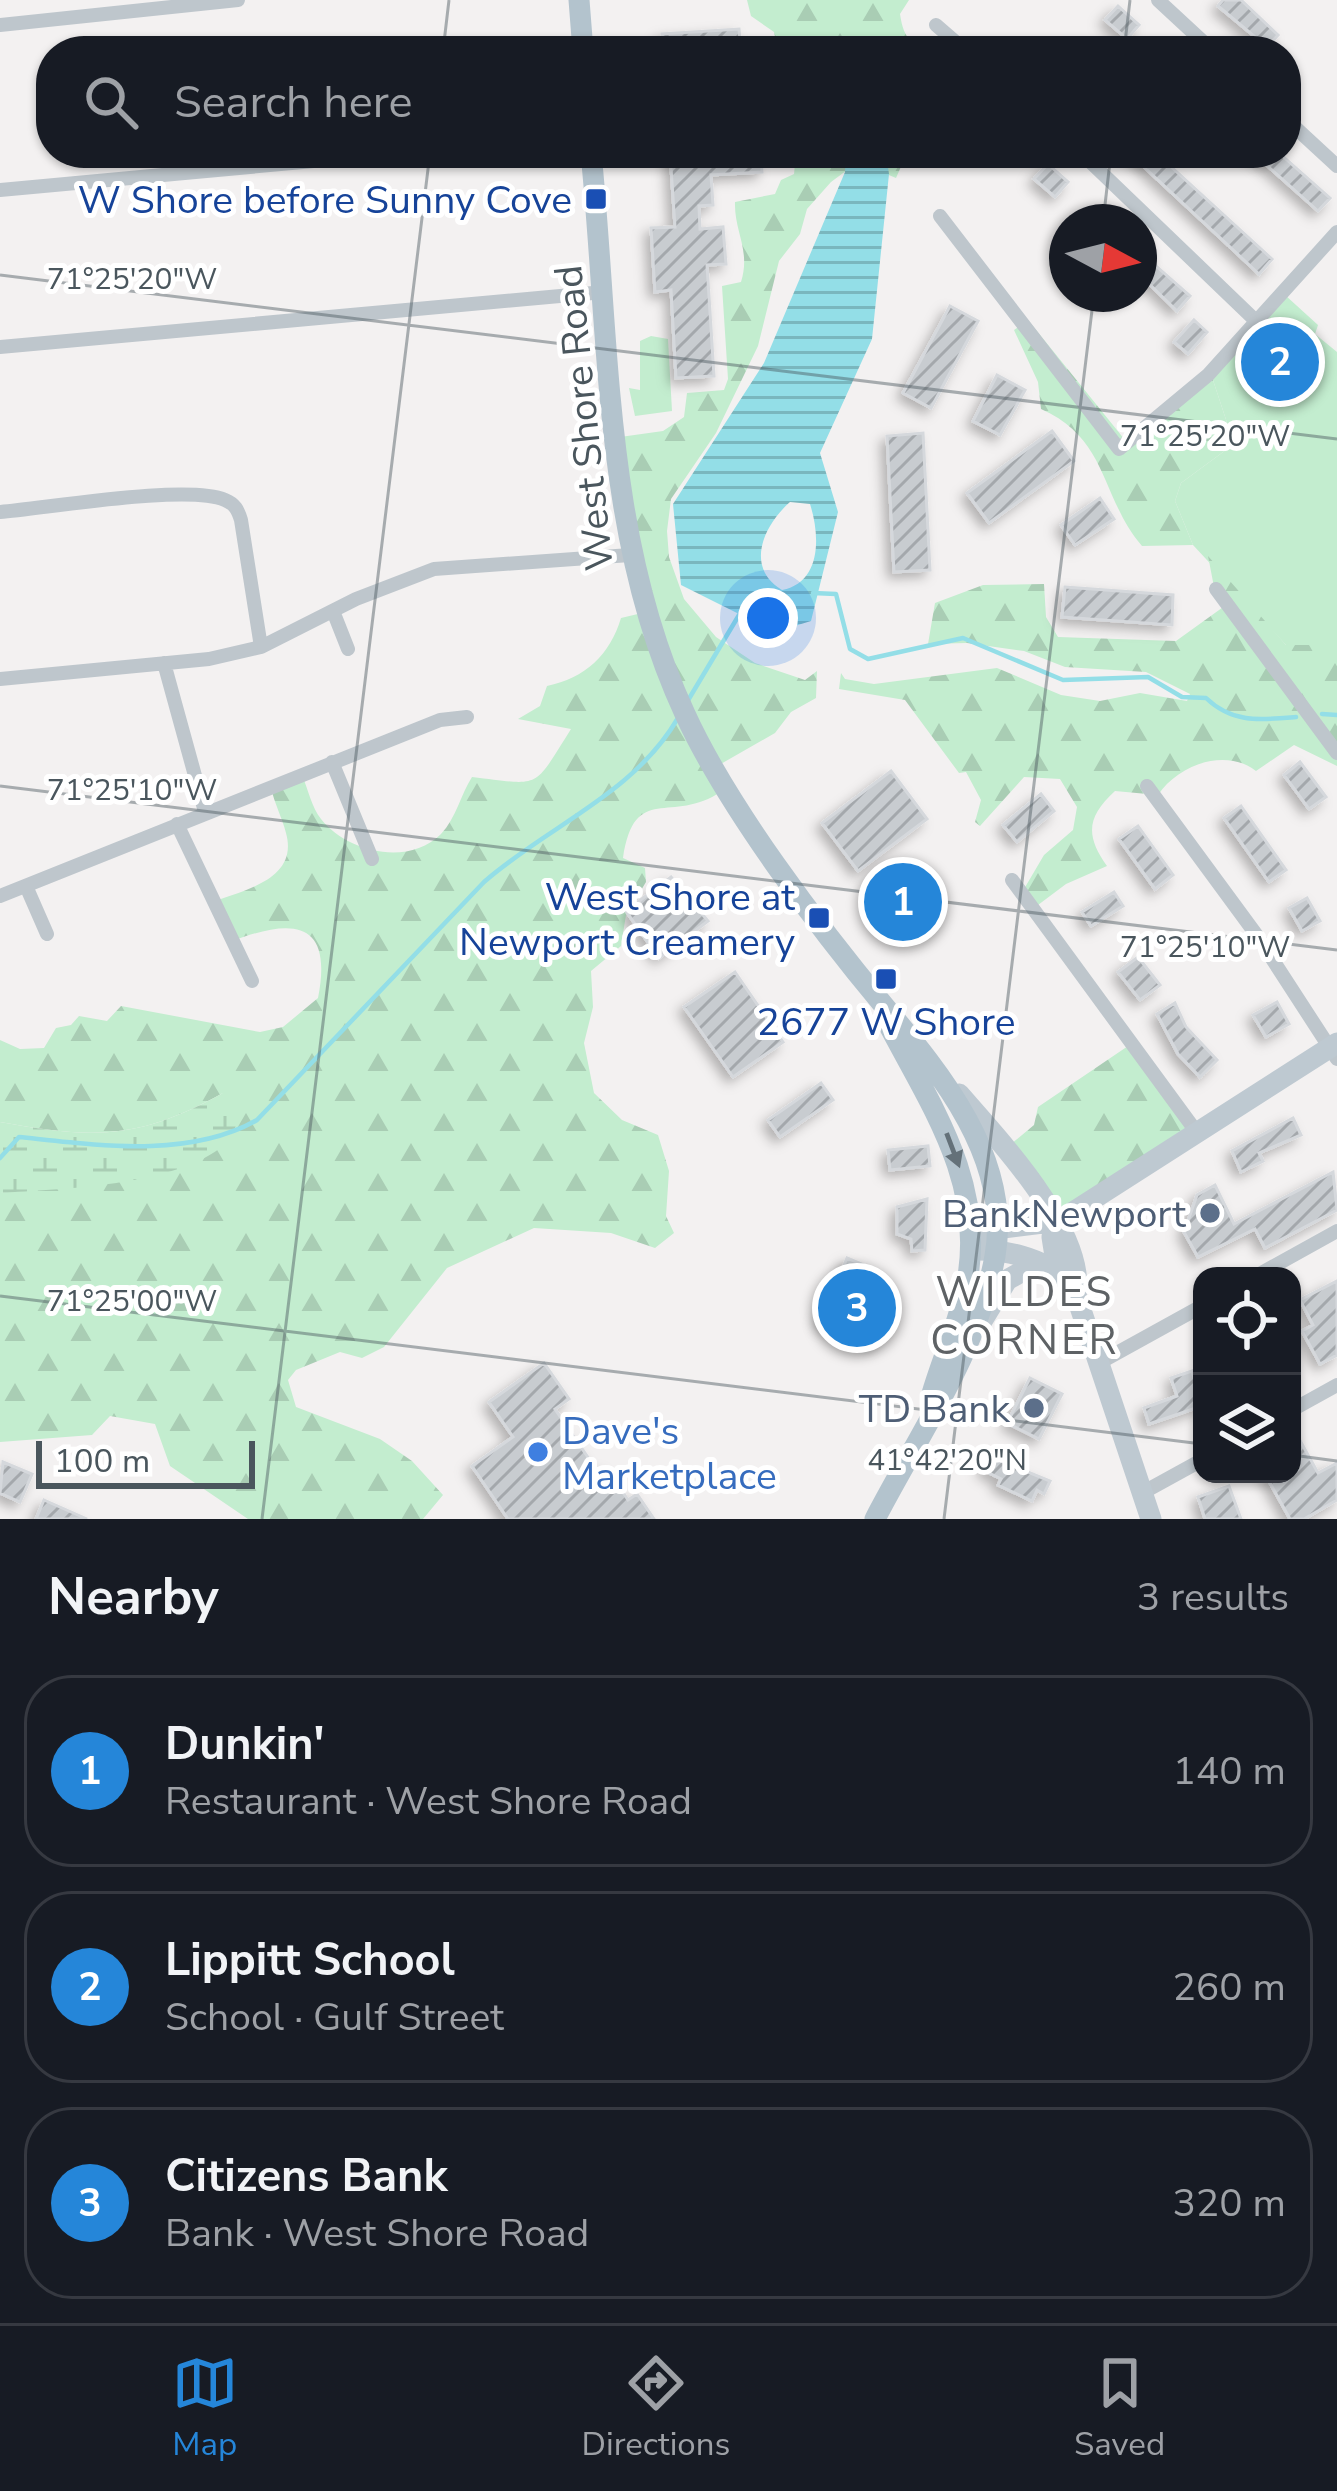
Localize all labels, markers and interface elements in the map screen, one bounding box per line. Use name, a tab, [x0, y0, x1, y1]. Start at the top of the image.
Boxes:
search box	[36, 36, 1301, 168]
icon: search	[78, 69, 144, 135]
text: Search here	[174, 72, 413, 133]
place label: W Shore before Sunny Cove	[78, 174, 572, 227]
marker: W Shore before Sunny Cove	[583, 186, 609, 212]
north arrow	[1049, 204, 1157, 312]
text: 71°25'20"W	[47, 259, 217, 300]
street label: West Shore Road	[542, 263, 627, 573]
pin: 2	[1241, 317, 1319, 407]
text: 71°25'20"W	[1120, 416, 1290, 457]
your location	[738, 588, 798, 648]
text: 71°25'10"W	[47, 770, 217, 811]
pin: 1	[864, 857, 942, 947]
place label: West Shore at Newport Creamery	[459, 871, 795, 969]
marker: West Shore at Newport Creamery	[806, 905, 832, 931]
text: 71°25'10"W	[1120, 927, 1290, 968]
marker: 2677 W Shore	[873, 966, 899, 992]
place label: 2677 W Shore	[757, 996, 1015, 1049]
one-way arrow	[944, 1132, 963, 1168]
place label: BankNewport	[942, 1188, 1186, 1241]
marker: BankNewport	[1197, 1200, 1223, 1226]
pin: 3	[818, 1263, 896, 1353]
district label: WILDES CORNER	[930, 1264, 1120, 1369]
map controls	[1193, 1267, 1301, 1483]
button: locate	[1193, 1267, 1301, 1375]
text: 71°25'00"W	[47, 1281, 217, 1322]
button: layers	[1193, 1375, 1301, 1483]
place label: TD Bank	[859, 1383, 1010, 1436]
marker: TD Bank	[1021, 1395, 1047, 1421]
place label: Dave's Marketplace	[562, 1405, 777, 1503]
scale bar	[36, 1435, 255, 1488]
text: 100 m	[54, 1439, 150, 1484]
marker: Dave's Marketplace	[525, 1439, 551, 1465]
text: 41°42'20"N	[867, 1440, 1027, 1481]
text: Nearby	[48, 1562, 219, 1632]
text: 3 results	[1137, 1571, 1289, 1624]
text: Dunkin'	[165, 1714, 324, 1775]
text: 1	[78, 1745, 102, 1798]
text: 140 m	[1172, 1745, 1286, 1798]
text: Restaurant · West Shore Road	[165, 1775, 692, 1828]
text: Lippitt School	[165, 1930, 455, 1991]
text: 2	[78, 1961, 102, 2014]
text: 260 m	[1172, 1961, 1286, 2014]
text: School · Gulf Street	[165, 1991, 504, 2044]
text: Citizens Bank	[165, 2146, 448, 2207]
text: 3	[78, 2177, 102, 2230]
text: 320 m	[1172, 2177, 1286, 2230]
text: Bank · West Shore Road	[165, 2207, 589, 2260]
tab: Map	[172, 2350, 238, 2467]
tab: Directions	[582, 2350, 730, 2467]
tab: Saved	[1074, 2350, 1165, 2467]

